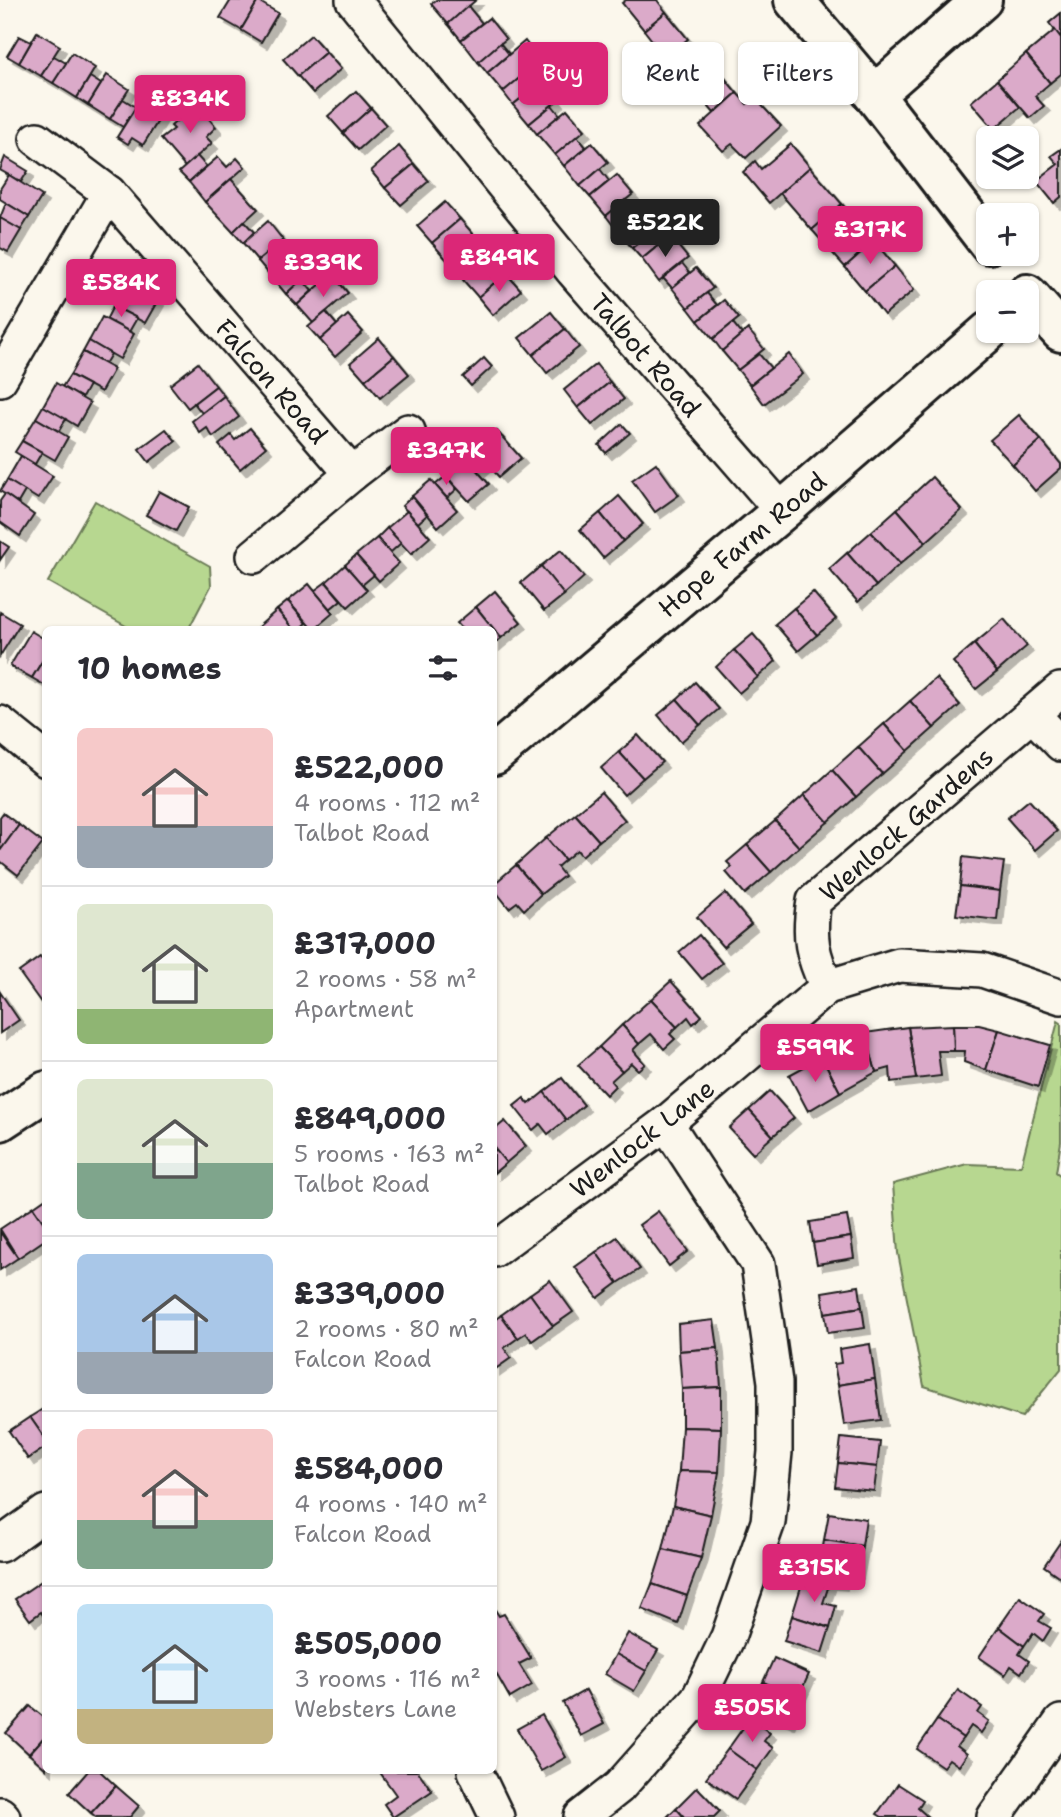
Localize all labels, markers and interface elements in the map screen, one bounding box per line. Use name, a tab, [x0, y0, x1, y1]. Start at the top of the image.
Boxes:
chip: Buy	[518, 42, 608, 105]
chip: Rent	[622, 42, 724, 105]
chip: Filters	[738, 42, 858, 105]
pin: £834K	[141, 76, 239, 135]
text: £834K	[150, 83, 230, 113]
map controls	[976, 126, 1039, 343]
button: layers	[976, 126, 1039, 189]
pin: £522K	[616, 200, 714, 259]
button: +	[976, 203, 1039, 266]
pin: £317K	[821, 206, 919, 266]
text: £522K	[626, 207, 704, 237]
text: £317K	[834, 214, 906, 244]
pin: £849K	[450, 234, 548, 294]
pin: £339K	[274, 240, 372, 299]
text: £849K	[460, 242, 538, 272]
text: £339K	[284, 247, 362, 277]
pin: £584K	[72, 260, 170, 319]
text: £584K	[82, 267, 160, 297]
button: −	[976, 280, 1039, 343]
street label: Talbot Road	[582, 286, 710, 424]
street label: Falcon Road	[208, 311, 336, 451]
pin: £347K	[397, 428, 495, 487]
text: £347K	[407, 435, 485, 465]
street label: Hope Farm Road	[650, 463, 834, 625]
text: 10 homes	[77, 648, 222, 689]
icon: filters	[424, 649, 462, 687]
street label: Wenlock Gardens	[812, 739, 1000, 909]
text: £522,000	[294, 747, 444, 788]
icon: home	[133, 756, 217, 840]
text: 4 rooms · 112 m²	[294, 788, 480, 818]
text: Talbot Road	[294, 818, 430, 848]
text: £317,000	[294, 923, 436, 964]
icon: home	[133, 932, 217, 1016]
text: 2 rooms · 58 m²	[294, 964, 477, 994]
text: Apartment	[294, 994, 414, 1024]
pin: £599K	[766, 1024, 864, 1084]
text: £599K	[776, 1032, 854, 1062]
street label: Wenlock Lane	[562, 1070, 722, 1206]
text: £849,000	[294, 1098, 446, 1139]
icon: home	[133, 1107, 217, 1191]
text: 5 rooms · 163 m²	[294, 1139, 485, 1169]
text: Talbot Road	[294, 1169, 430, 1199]
text: £339,000	[294, 1273, 445, 1314]
icon: home	[133, 1282, 217, 1366]
text: 2 rooms · 80 m²	[294, 1314, 479, 1344]
text: Falcon Road	[294, 1344, 431, 1374]
text: £584,000	[294, 1448, 444, 1489]
icon: home	[133, 1457, 217, 1541]
text: 4 rooms · 140 m²	[294, 1489, 488, 1519]
text: Falcon Road	[294, 1519, 431, 1549]
pin: £315K	[765, 1544, 863, 1604]
text: £315K	[778, 1552, 850, 1582]
text: £505,000	[294, 1623, 442, 1664]
icon: home	[133, 1632, 217, 1716]
text: 3 rooms · 116 m²	[294, 1664, 481, 1694]
pin: £505K	[703, 1684, 801, 1744]
text: £505K	[714, 1692, 790, 1722]
text: Websters Lane	[294, 1694, 457, 1724]

